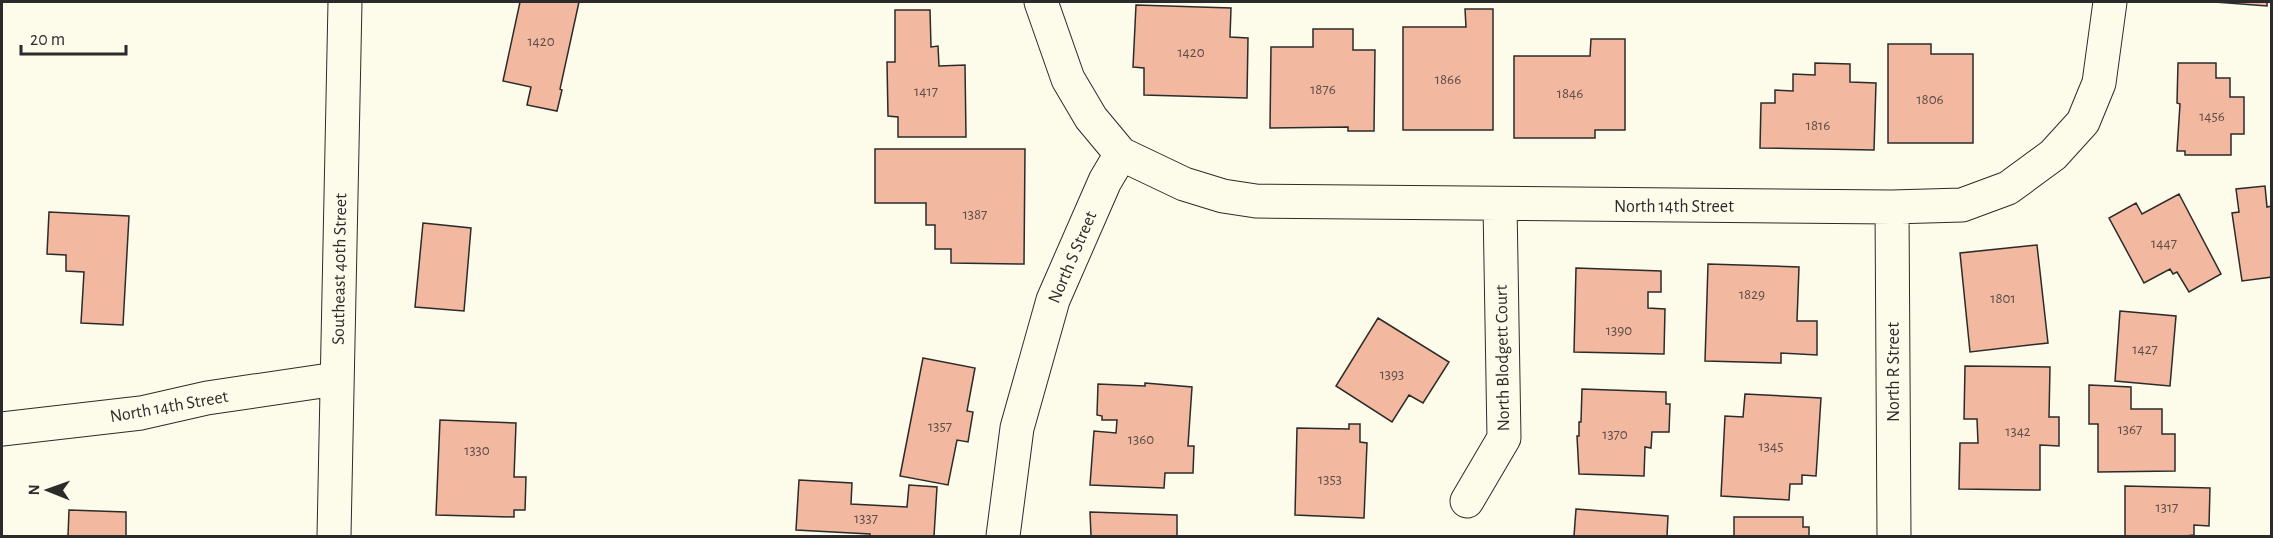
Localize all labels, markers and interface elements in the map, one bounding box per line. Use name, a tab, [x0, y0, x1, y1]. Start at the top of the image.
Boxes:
scale bar	[21, 18, 126, 56]
text: 20 m	[30, 31, 65, 49]
house number: 1420	[527, 34, 555, 49]
house number: 1420	[1177, 45, 1205, 60]
house number: 1866	[1435, 72, 1461, 87]
house number: 1876	[1310, 82, 1336, 97]
house number: 1417	[914, 84, 938, 99]
house number: 1846	[1557, 86, 1583, 101]
house number: 1806	[1916, 92, 1944, 107]
house number: 1456	[2199, 109, 2225, 124]
house number: 1816	[1806, 118, 1830, 133]
street label: Southeast 40th Street	[330, 193, 350, 345]
street label: North 14th Street	[1614, 198, 1734, 216]
house number: 1387	[963, 207, 987, 222]
street label: North S Street	[1045, 208, 1101, 306]
house number: 1447	[2151, 236, 2177, 251]
street label: North Blodgett Court	[1493, 284, 1513, 431]
house number: 1829	[1739, 287, 1765, 302]
house number: 1801	[1990, 291, 2016, 306]
street label: North R Street	[1885, 322, 1903, 422]
house number: 1390	[1606, 323, 1632, 338]
house number: 1427	[2132, 342, 2158, 357]
house number: 1393	[1380, 367, 1404, 382]
street label: North 14th Street	[109, 388, 230, 426]
house number: 1357	[928, 419, 952, 434]
house number: 1367	[2118, 422, 2142, 437]
house number: 1342	[2005, 424, 2031, 439]
house number: 1370	[1602, 427, 1628, 442]
house number: 1360	[1128, 432, 1154, 447]
house number: 1345	[1759, 439, 1783, 454]
house number: 1330	[464, 443, 490, 458]
north arrow	[18, 460, 78, 520]
house number: 1353	[1318, 472, 1342, 487]
text: N	[26, 484, 42, 495]
house number: 1317	[2156, 500, 2178, 515]
house number: 1337	[854, 511, 878, 526]

